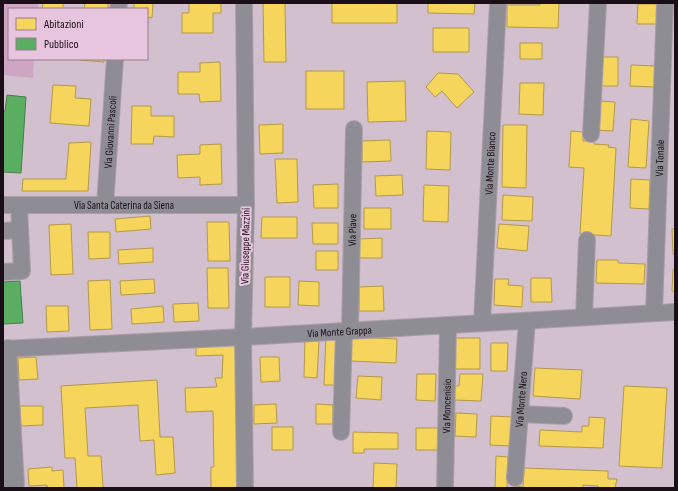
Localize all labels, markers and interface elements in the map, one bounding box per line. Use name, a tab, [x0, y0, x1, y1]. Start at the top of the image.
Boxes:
legend	[8, 8, 148, 60]
text: Abitazioni	[43, 17, 84, 32]
text: Pubblico	[44, 37, 79, 52]
street label: Via Giovanni Pascoli	[102, 96, 119, 169]
street label: Via Monte Bianco	[482, 131, 499, 195]
street label: Via Tonale	[653, 140, 667, 177]
street label: Via Santa Caterina da Siena	[74, 199, 174, 212]
street label: Via Giuseppe Mazzini	[238, 208, 253, 284]
street label: Via Piave	[346, 214, 359, 246]
street label: Via Monte Grappa	[307, 324, 372, 340]
street label: Via Monte Nero	[513, 370, 530, 428]
street label: Via Moncenisio	[440, 378, 454, 434]

